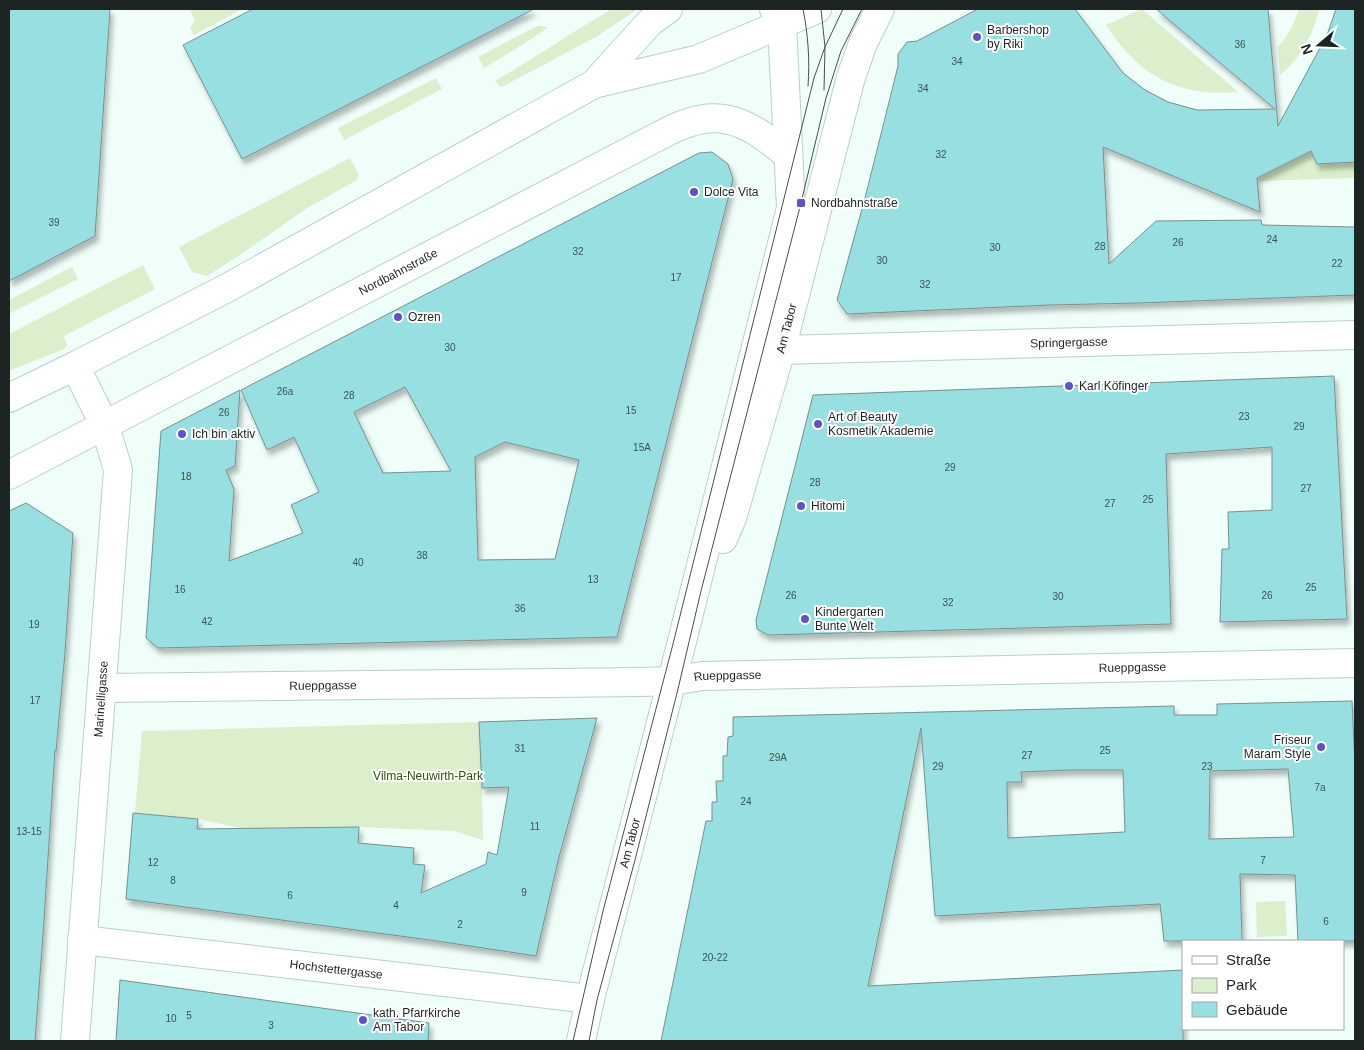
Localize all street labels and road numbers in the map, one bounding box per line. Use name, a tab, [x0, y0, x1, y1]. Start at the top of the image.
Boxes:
street label: Nordbahnstraße	[356, 246, 440, 298]
street label: Am Tabor	[773, 302, 800, 355]
street label: Springergasse	[1030, 334, 1108, 350]
street label: Marinelligasse	[91, 660, 111, 738]
street label: Rueppgasse	[1099, 660, 1167, 675]
street label: Rueppgasse	[693, 668, 762, 684]
street label: Rueppgasse	[289, 678, 357, 693]
street label: Am Tabor	[617, 816, 643, 870]
street label: Hochstettergasse	[289, 957, 384, 982]

